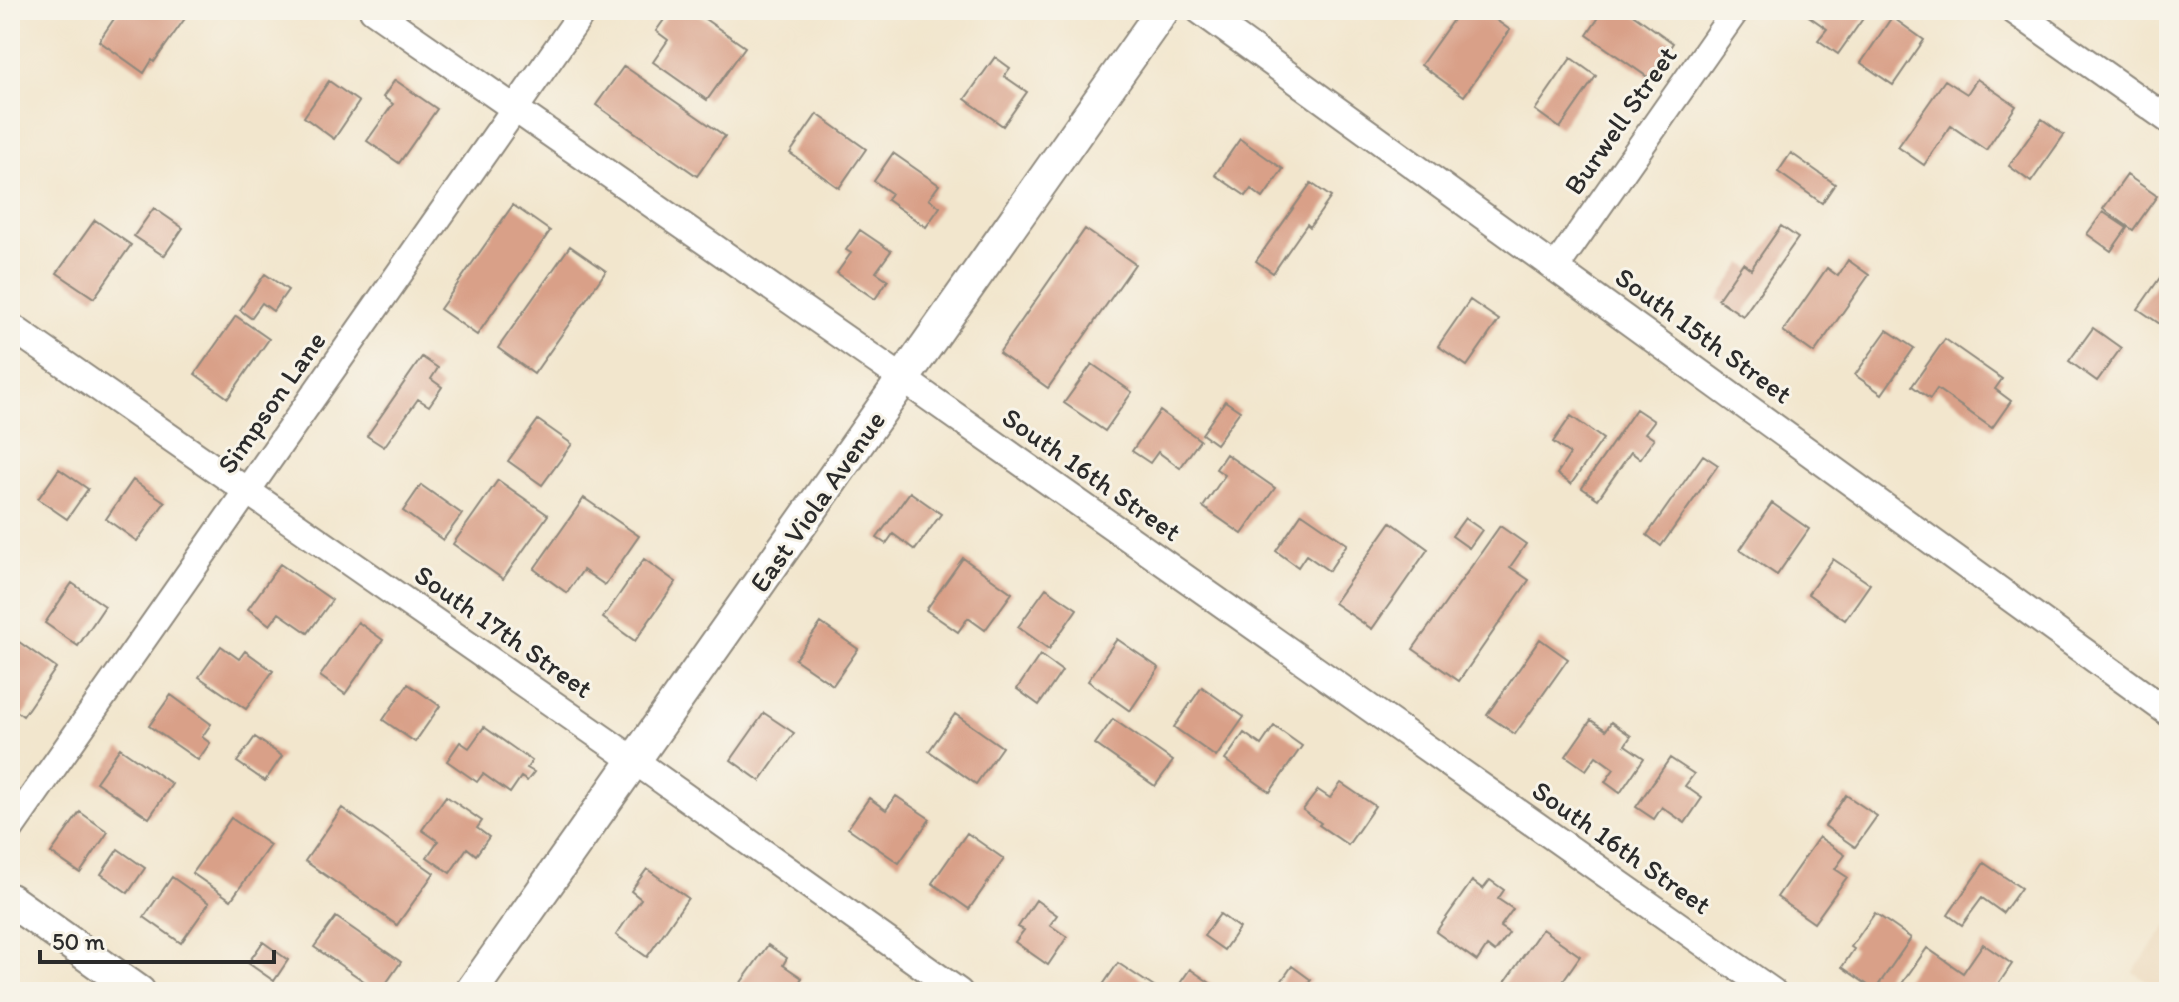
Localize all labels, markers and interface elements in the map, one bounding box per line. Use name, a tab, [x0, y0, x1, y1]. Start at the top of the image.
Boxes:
street label: Burwell Street	[1556, 39, 1684, 201]
street label: South 15th Street	[1609, 259, 1799, 411]
street label: Simpson Lane	[209, 324, 333, 480]
street label: South 16th Street	[996, 400, 1188, 548]
street label: East Viola Avenue	[742, 404, 892, 598]
street label: South 17th Street	[408, 557, 600, 705]
street label: South 16th Street	[1526, 773, 1718, 921]
scale bar	[40, 914, 274, 964]
text: 50 m	[52, 927, 105, 956]

